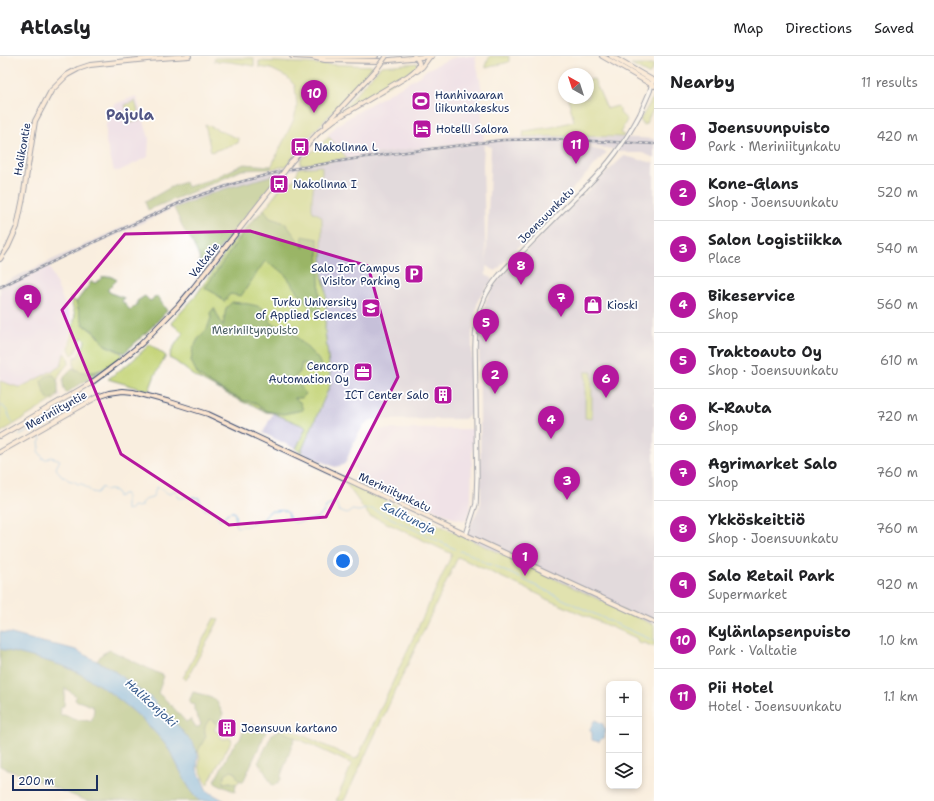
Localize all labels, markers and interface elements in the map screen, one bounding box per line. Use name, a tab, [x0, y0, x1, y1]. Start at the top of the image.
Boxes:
text: Atlasly	[20, 15, 91, 40]
text: Map	[734, 19, 764, 37]
text: Directions	[786, 19, 852, 37]
text: Saved	[874, 19, 914, 37]
north arrow	[558, 68, 594, 104]
text: Nearby	[670, 71, 735, 93]
text: 11 results	[861, 74, 918, 91]
pin: 10	[301, 80, 327, 113]
place label: Hanhivaaran liikuntakeskus	[435, 88, 510, 116]
sports icon: Hanhivaaran liikuntakeskus	[410, 90, 432, 112]
district label: Pajula	[106, 105, 155, 125]
hotel icon: Hotelli Salora	[411, 118, 433, 140]
text: Joensuunpuisto	[708, 118, 830, 138]
street label: Halikontie	[10, 121, 35, 177]
place label: Hotelli Salora	[436, 122, 508, 137]
text: 1	[680, 128, 686, 145]
text: 420 m	[876, 128, 918, 145]
pin: 11	[563, 131, 589, 164]
bus stop icon: Nakolinna L	[289, 136, 311, 158]
text: Park · Meriniitynkatu	[708, 138, 841, 155]
place label: Nakolinna L	[314, 140, 378, 155]
bus stop icon: Nakolinna I	[268, 173, 290, 195]
text: Kone-Glans	[708, 174, 799, 194]
place label: Nakolinna I	[293, 177, 357, 192]
street label: Joensuunkatu	[515, 184, 578, 247]
text: 2	[678, 184, 688, 201]
text: 520 m	[877, 184, 918, 201]
text: Shop · Joensuunkatu	[708, 194, 838, 211]
text: Salon Logistiikka	[708, 230, 842, 250]
street label: Valtatie	[186, 239, 223, 281]
text: 3	[678, 240, 688, 257]
text: 540 m	[877, 240, 918, 257]
text: Place	[708, 250, 741, 267]
pin: 8	[508, 252, 534, 285]
place label: Salo IoT Campus Visitor Parking	[311, 261, 400, 289]
parking icon: Salo IoT Campus Visitor Parking	[403, 263, 425, 285]
pin: 7	[548, 284, 574, 317]
pin: 9	[15, 285, 41, 318]
text: Bikeservice	[708, 286, 795, 306]
shop icon: Kioski	[582, 294, 604, 316]
place label: Turku University of Applied Sciences	[255, 295, 357, 323]
text: 4	[678, 296, 688, 313]
text: 560 m	[877, 296, 918, 313]
school or university icon: Turku University of Applied Sciences	[360, 297, 382, 319]
place label: Kioski	[607, 298, 638, 313]
text: Shop	[708, 306, 738, 323]
pin: 5	[473, 309, 499, 342]
park label: Meriniitynpuisto	[212, 323, 298, 338]
text: Traktoauto Oy	[708, 342, 822, 362]
text: 5	[679, 352, 687, 369]
text: 610 m	[880, 352, 918, 369]
place label: Cencorp Automation Oy	[269, 359, 349, 387]
office icon: Cencorp Automation Oy	[352, 361, 374, 383]
pin: 2	[482, 361, 508, 394]
text: Shop · Joensuunkatu	[708, 362, 838, 379]
pin: 6	[593, 365, 619, 398]
building icon: ICT Center Salo	[432, 384, 454, 406]
street label: Meriniityntie	[23, 387, 90, 434]
place label: ICT Center Salo	[345, 388, 429, 403]
text: K-Rauta	[708, 398, 772, 418]
pin: 4	[538, 406, 564, 439]
text: 6	[678, 408, 688, 425]
text: 720 m	[877, 408, 918, 425]
text: Shop	[708, 418, 738, 435]
text: Agrimarket Salo	[708, 454, 837, 474]
text: 7	[678, 464, 688, 481]
text: 760 m	[876, 464, 918, 481]
pin: 3	[554, 467, 580, 500]
street label: Meriniitynkatu	[356, 469, 433, 516]
text: Shop	[708, 474, 738, 491]
water label: Salitunoja	[379, 498, 439, 538]
text: Ykköskeittiö	[708, 510, 805, 530]
text: 8	[678, 520, 688, 537]
text: 760 m	[876, 520, 918, 537]
text: Shop · Joensuunkatu	[708, 530, 838, 547]
pin: 1	[512, 543, 538, 576]
your location	[333, 551, 353, 571]
text: Salo Retail Park	[708, 566, 835, 586]
text: 9	[678, 576, 688, 593]
text: 920 m	[876, 576, 918, 593]
text: Supermarket	[708, 586, 787, 603]
text: Kylänlapsenpuisto	[708, 622, 851, 642]
text: 10	[676, 632, 690, 649]
text: 1.0 km	[879, 632, 918, 649]
text: Park · Valtatie	[708, 642, 797, 659]
water label: Halikonjoki	[121, 675, 181, 731]
text: Pii Hotel	[708, 678, 773, 698]
map controls	[606, 681, 642, 789]
button: +	[606, 681, 642, 717]
text: 11	[677, 688, 689, 705]
text: 1.1 km	[883, 688, 918, 705]
text: Hotel · Joensuunkatu	[708, 698, 842, 715]
building icon: Joensuun kartano	[216, 717, 238, 739]
button: −	[606, 717, 642, 753]
place label: Joensuun kartano	[241, 721, 338, 736]
button: layers	[606, 753, 642, 789]
scale bar	[12, 773, 98, 792]
text: 200 m	[18, 774, 54, 789]

